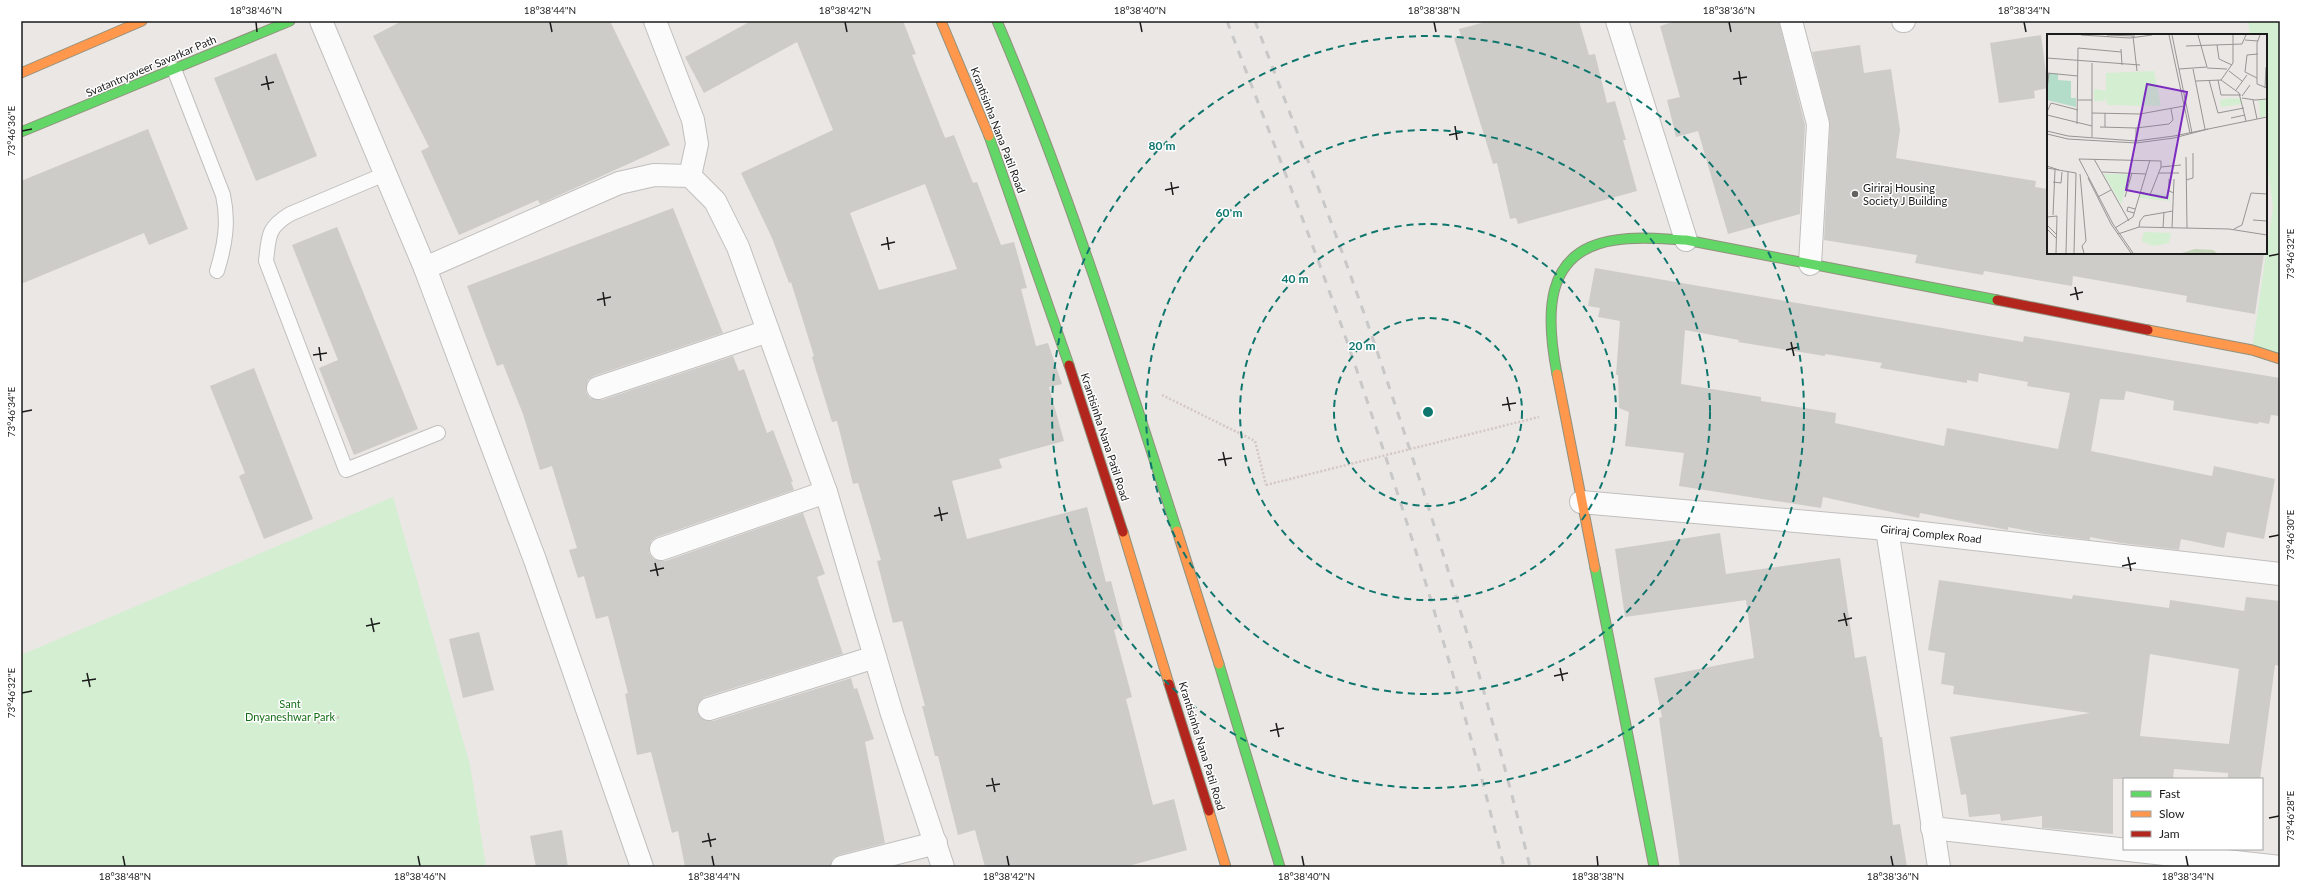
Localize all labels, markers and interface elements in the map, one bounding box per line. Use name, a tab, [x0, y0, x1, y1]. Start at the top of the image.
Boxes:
text: 18°38'46"N	[230, 4, 282, 16]
text: 18°38'44"N	[524, 4, 576, 16]
text: 18°38'42"N	[819, 4, 871, 16]
text: 18°38'40"N	[1114, 4, 1166, 16]
text: 18°38'38"N	[1408, 4, 1460, 16]
text: 18°38'36"N	[1703, 4, 1755, 16]
text: 18°38'34"N	[1998, 4, 2050, 16]
street label: Svatantryaveer Savarkar Path	[84, 32, 218, 99]
inset map	[2047, 34, 2267, 254]
street label: Krantisinha Nana Patil Road	[968, 65, 1029, 195]
text: 73°46'36"E	[5, 106, 17, 156]
text: 80 m	[1149, 138, 1175, 153]
place label: Giriraj Housing Society J Building	[1863, 181, 1947, 207]
marker: Giriraj Housing Society J Building	[1850, 189, 1860, 199]
text: 60 m	[1216, 205, 1242, 220]
text: 73°46'32"E	[2284, 229, 2296, 279]
text: 40 m	[1282, 271, 1308, 286]
text: 20 m	[1349, 338, 1375, 353]
street label: Krantisinha Nana Patil Road	[1079, 371, 1132, 503]
text: 73°46'34"E	[5, 387, 17, 437]
centre of rings	[1421, 405, 1435, 419]
text: 73°46'30"E	[2284, 510, 2296, 560]
street label: Giriraj Complex Road	[1880, 522, 1982, 545]
text: 73°46'32"E	[5, 668, 17, 718]
street label: Krantisinha Nana Patil Road	[1177, 680, 1228, 812]
park label: Sant Dnyaneshwar Park	[245, 697, 336, 723]
legend	[2123, 778, 2263, 850]
text: Fast	[2159, 786, 2181, 801]
text: 73°46'28"E	[2284, 791, 2296, 841]
text: Slow	[2159, 806, 2185, 821]
text: Jam	[2159, 826, 2180, 841]
text: 18°38'48"N	[99, 870, 151, 882]
text: 18°38'46"N	[394, 870, 446, 882]
text: 18°38'44"N	[688, 870, 740, 882]
text: 18°38'42"N	[983, 870, 1035, 882]
text: 18°38'40"N	[1278, 870, 1330, 882]
text: 18°38'38"N	[1572, 870, 1624, 882]
text: 18°38'36"N	[1867, 870, 1919, 882]
text: 18°38'34"N	[2162, 870, 2214, 882]

